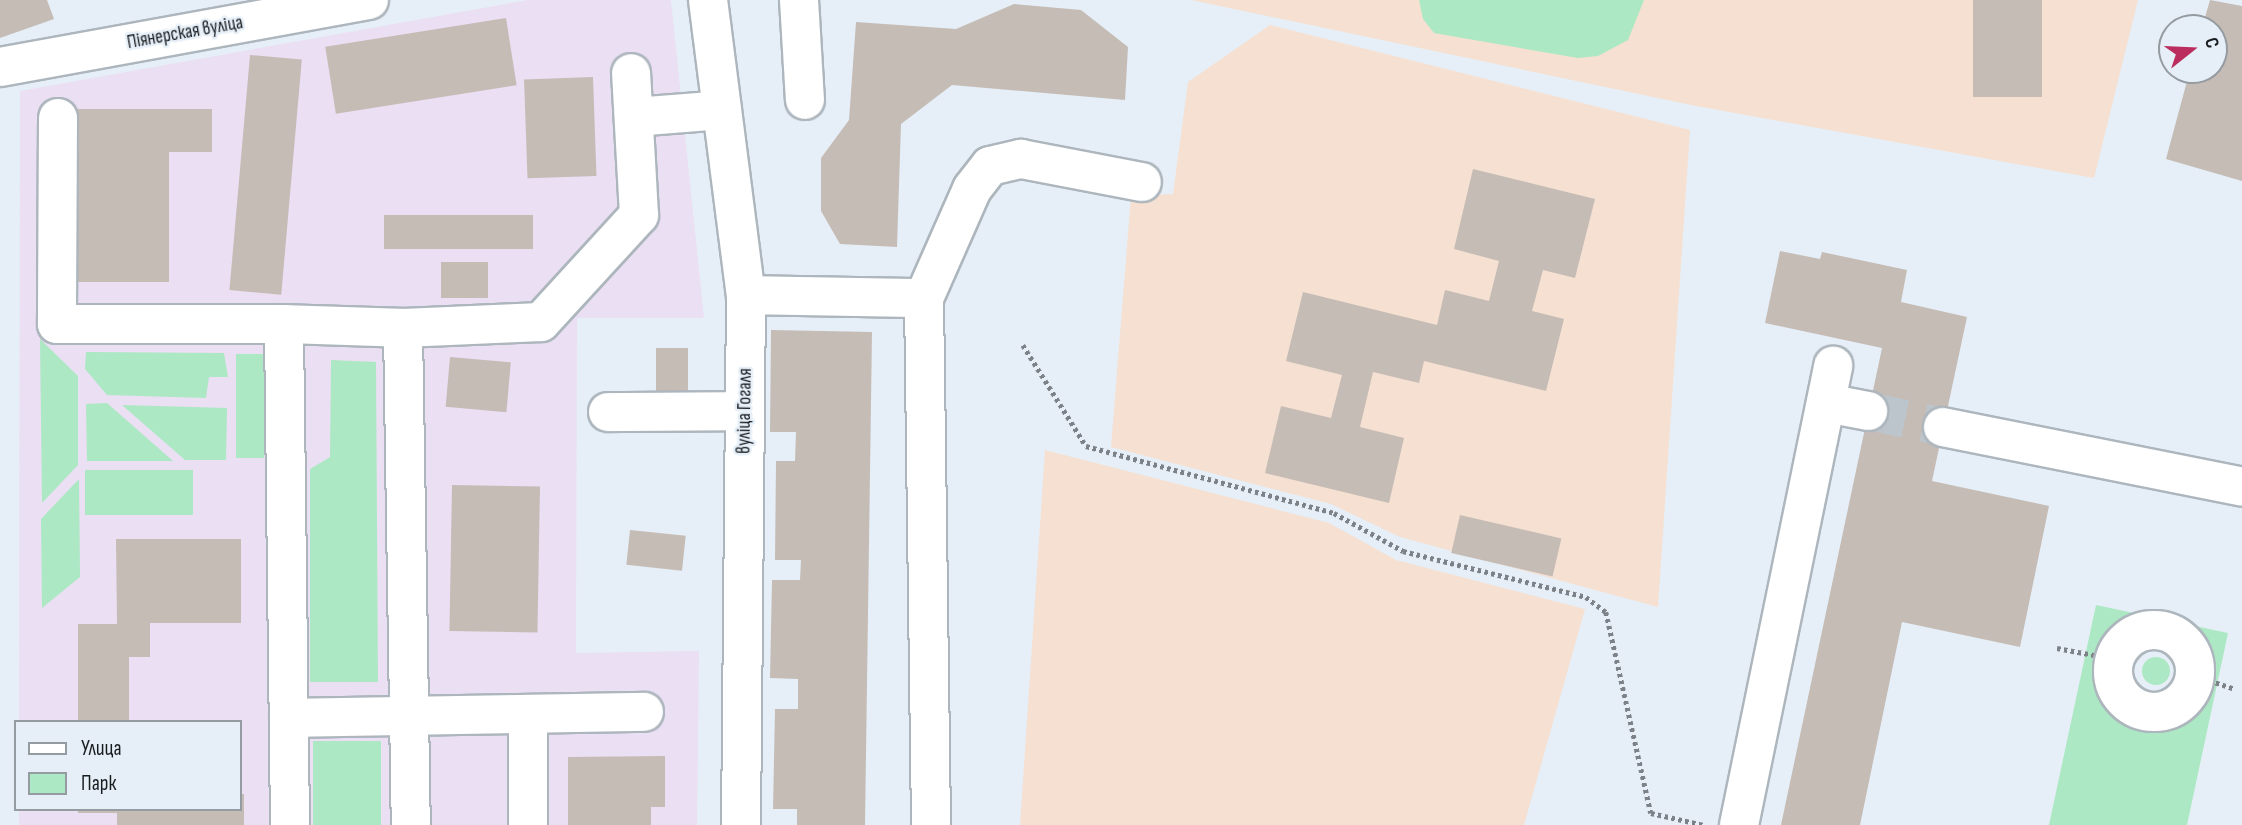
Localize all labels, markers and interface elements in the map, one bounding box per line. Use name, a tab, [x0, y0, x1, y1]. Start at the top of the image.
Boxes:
street label: Піянерская вуліца	[125, 12, 245, 54]
north arrow	[2158, 14, 2228, 84]
text: С	[2199, 35, 2224, 51]
street label: вуліца Гогаля	[733, 368, 757, 454]
legend	[14, 720, 242, 811]
text: Улица	[81, 736, 122, 761]
text: Парк	[81, 771, 116, 796]

